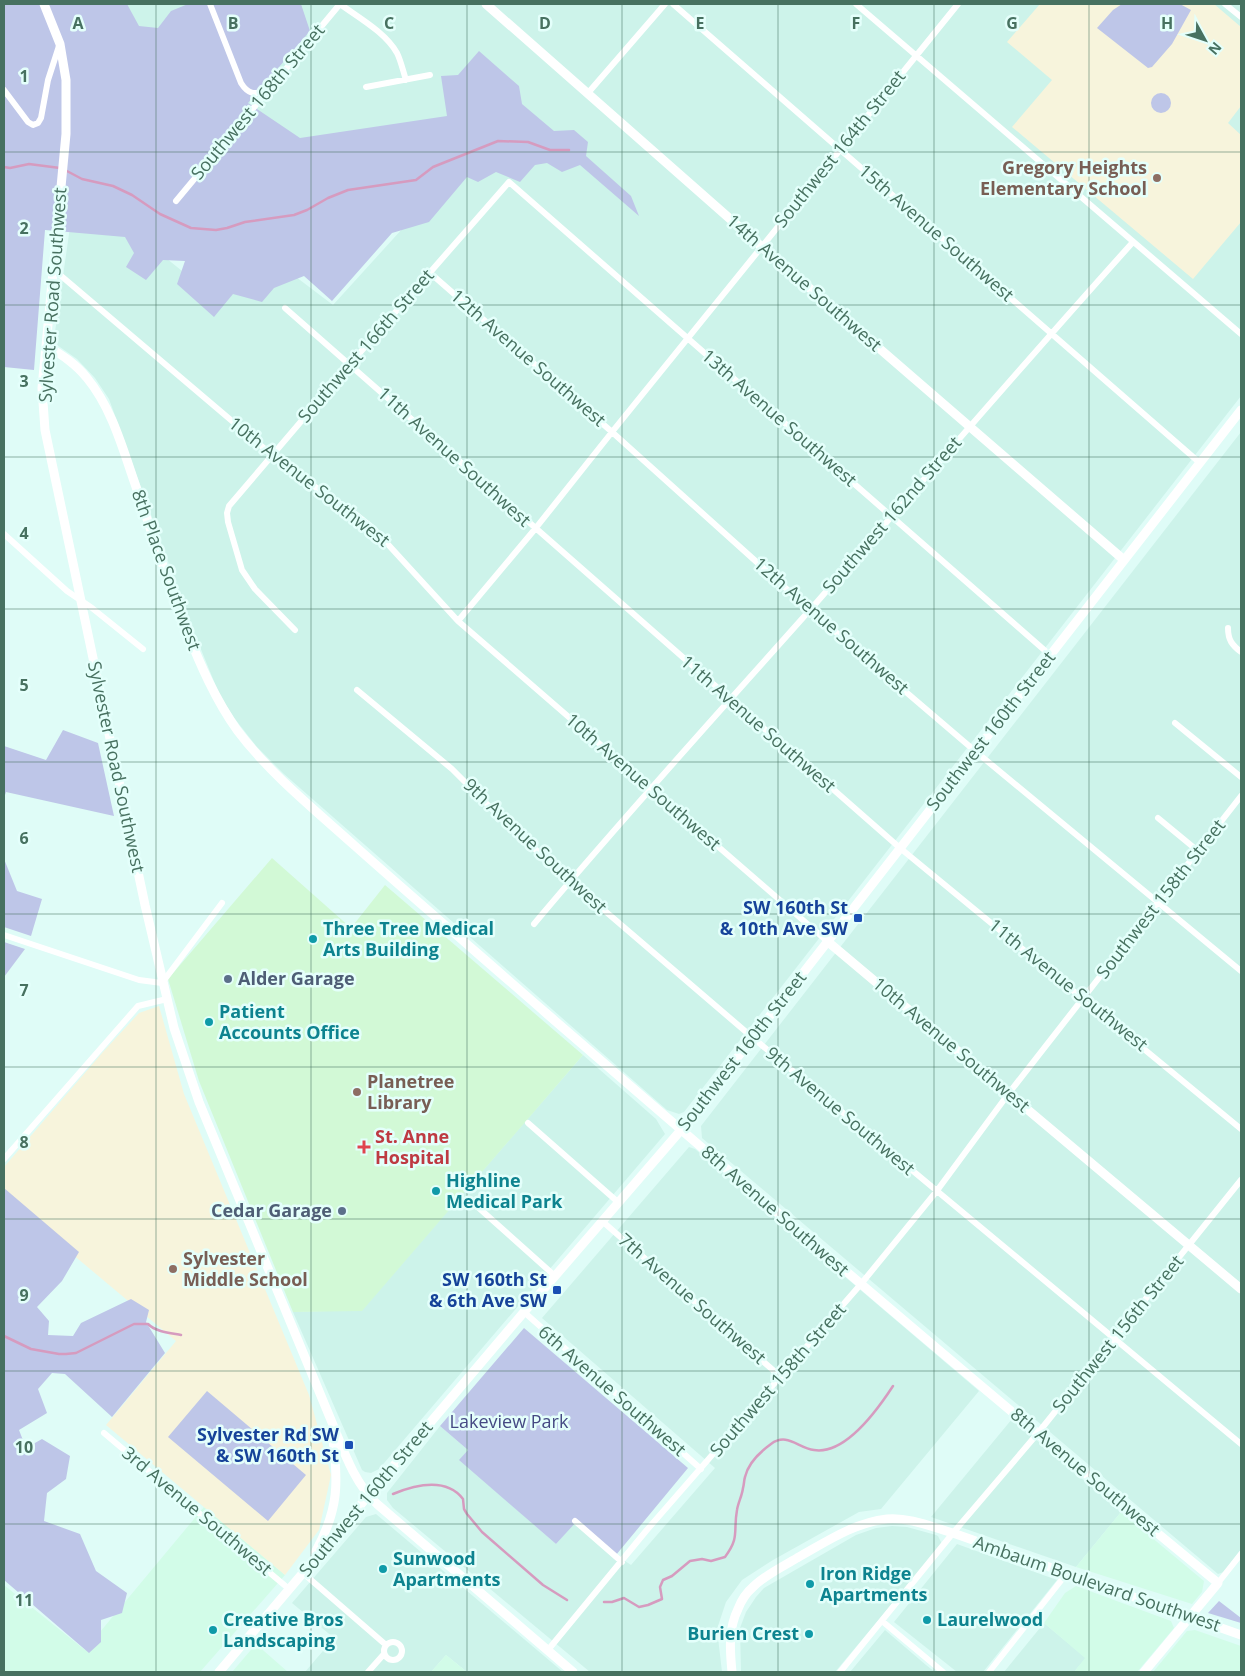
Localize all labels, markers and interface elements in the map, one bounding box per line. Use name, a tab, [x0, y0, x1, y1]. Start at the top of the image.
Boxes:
text: A	[72, 12, 84, 34]
text: B	[228, 12, 238, 34]
text: C	[384, 12, 394, 34]
text: D	[539, 12, 551, 34]
text: E	[696, 12, 705, 34]
text: F	[852, 12, 860, 34]
text: G	[1006, 12, 1018, 34]
text: H	[1161, 12, 1173, 34]
north arrow	[1180, 15, 1230, 65]
street label: Southwest 168th Street	[185, 18, 329, 184]
text: N	[1204, 38, 1226, 59]
text: 1	[19, 65, 29, 87]
street label: Southwest 164th Street	[768, 65, 910, 232]
place label: Gregory Heights Elementary School	[980, 155, 1147, 200]
street label: 15th Avenue Southwest	[854, 158, 1019, 306]
marker: Gregory Heights Elementary School	[1151, 172, 1163, 184]
street label: Sylvester Road Southwest	[33, 187, 71, 403]
street label: 14th Avenue Southwest	[722, 208, 887, 356]
text: 2	[19, 217, 29, 239]
street label: Southwest 166th Street	[292, 263, 439, 427]
street label: 12th Avenue Southwest	[446, 283, 611, 431]
street label: 13th Avenue Southwest	[697, 343, 862, 491]
text: 3	[19, 370, 29, 392]
street label: 11th Avenue Southwest	[373, 381, 536, 532]
street label: 10th Avenue Southwest	[224, 411, 395, 552]
street label: Southwest 162nd Street	[816, 431, 966, 598]
street label: 8th Place Southwest	[127, 486, 207, 653]
text: 4	[19, 522, 29, 544]
street label: 12th Avenue Southwest	[749, 551, 914, 699]
street label: Southwest 160th Street	[920, 646, 1060, 815]
street label: 11th Avenue Southwest	[676, 649, 841, 797]
street label: Sylvester Road Southwest	[83, 659, 151, 875]
text: 5	[19, 674, 29, 696]
street label: 10th Avenue Southwest	[561, 707, 726, 855]
street label: 9th Avenue Southwest	[459, 772, 613, 918]
street label: Southwest 158th Street	[1090, 814, 1230, 983]
text: 6	[19, 827, 29, 849]
place label: SW 160th St & 10th Ave SW	[720, 895, 849, 940]
marker: SW 160th St & 10th Ave SW	[852, 912, 864, 924]
street label: 11th Avenue Southwest	[984, 912, 1153, 1056]
place label: Three Tree Medical Arts Building	[323, 916, 494, 961]
marker: Three Tree Medical Arts Building	[307, 933, 319, 945]
place label: Alder Garage	[238, 966, 355, 990]
street label: Southwest 160th Street	[671, 966, 811, 1135]
street label: 10th Avenue Southwest	[868, 971, 1035, 1117]
marker: Alder Garage	[222, 973, 234, 985]
text: 7	[19, 979, 29, 1001]
place label: Patient Accounts Office	[219, 999, 360, 1044]
marker: Patient Accounts Office	[203, 1016, 215, 1028]
street label: 9th Avenue Southwest	[761, 1041, 920, 1180]
place label: Planetree Library	[367, 1069, 454, 1114]
marker: Planetree Library	[351, 1086, 363, 1098]
place label: St. Anne Hospital	[375, 1124, 450, 1169]
text: 8	[19, 1131, 29, 1153]
marker: St. Anne Hospital	[357, 1140, 371, 1154]
street label: 8th Avenue Southwest	[697, 1140, 854, 1281]
place label: Highline Medical Park	[446, 1168, 563, 1213]
marker: Highline Medical Park	[430, 1185, 442, 1197]
place label: Cedar Garage	[211, 1198, 332, 1222]
marker: Cedar Garage	[336, 1205, 348, 1217]
street label: 7th Avenue Southwest	[614, 1228, 771, 1369]
place label: Sylvester Middle School	[183, 1246, 308, 1291]
street label: Southwest 156th Street	[1046, 1250, 1188, 1417]
marker: Sylvester Middle School	[167, 1263, 179, 1275]
place label: SW 160th St & 6th Ave SW	[429, 1267, 548, 1312]
text: 9	[19, 1284, 29, 1306]
marker: SW 160th St & 6th Ave SW	[551, 1284, 563, 1296]
street label: Southwest 158th Street	[704, 1297, 851, 1461]
street label: 6th Avenue Southwest	[534, 1320, 691, 1461]
street label: 8th Avenue Southwest	[1006, 1402, 1165, 1541]
park label: Lakeview Park	[450, 1409, 569, 1433]
street label: Southwest 160th Street	[293, 1415, 437, 1581]
place label: Sylvester Rd SW & SW 160th St	[197, 1422, 340, 1467]
text: 10	[15, 1436, 33, 1458]
marker: Sylvester Rd SW & SW 160th St	[343, 1439, 355, 1451]
street label: 3rd Avenue Southwest	[118, 1440, 278, 1580]
street label: Ambaum Boulevard Southwest	[971, 1529, 1224, 1637]
place label: Sunwood Apartments	[393, 1546, 501, 1591]
place label: Iron Ridge Apartments	[820, 1561, 928, 1606]
marker: Sunwood Apartments	[377, 1563, 389, 1575]
marker: Iron Ridge Apartments	[804, 1578, 816, 1590]
text: 11	[15, 1589, 33, 1611]
place label: Creative Bros Landscaping	[223, 1607, 343, 1652]
place label: Laurelwood	[937, 1607, 1043, 1631]
marker: Laurelwood	[921, 1614, 933, 1626]
place label: Burien Crest	[687, 1621, 799, 1645]
marker: Creative Bros Landscaping	[207, 1624, 219, 1636]
marker: Burien Crest	[803, 1628, 815, 1640]

